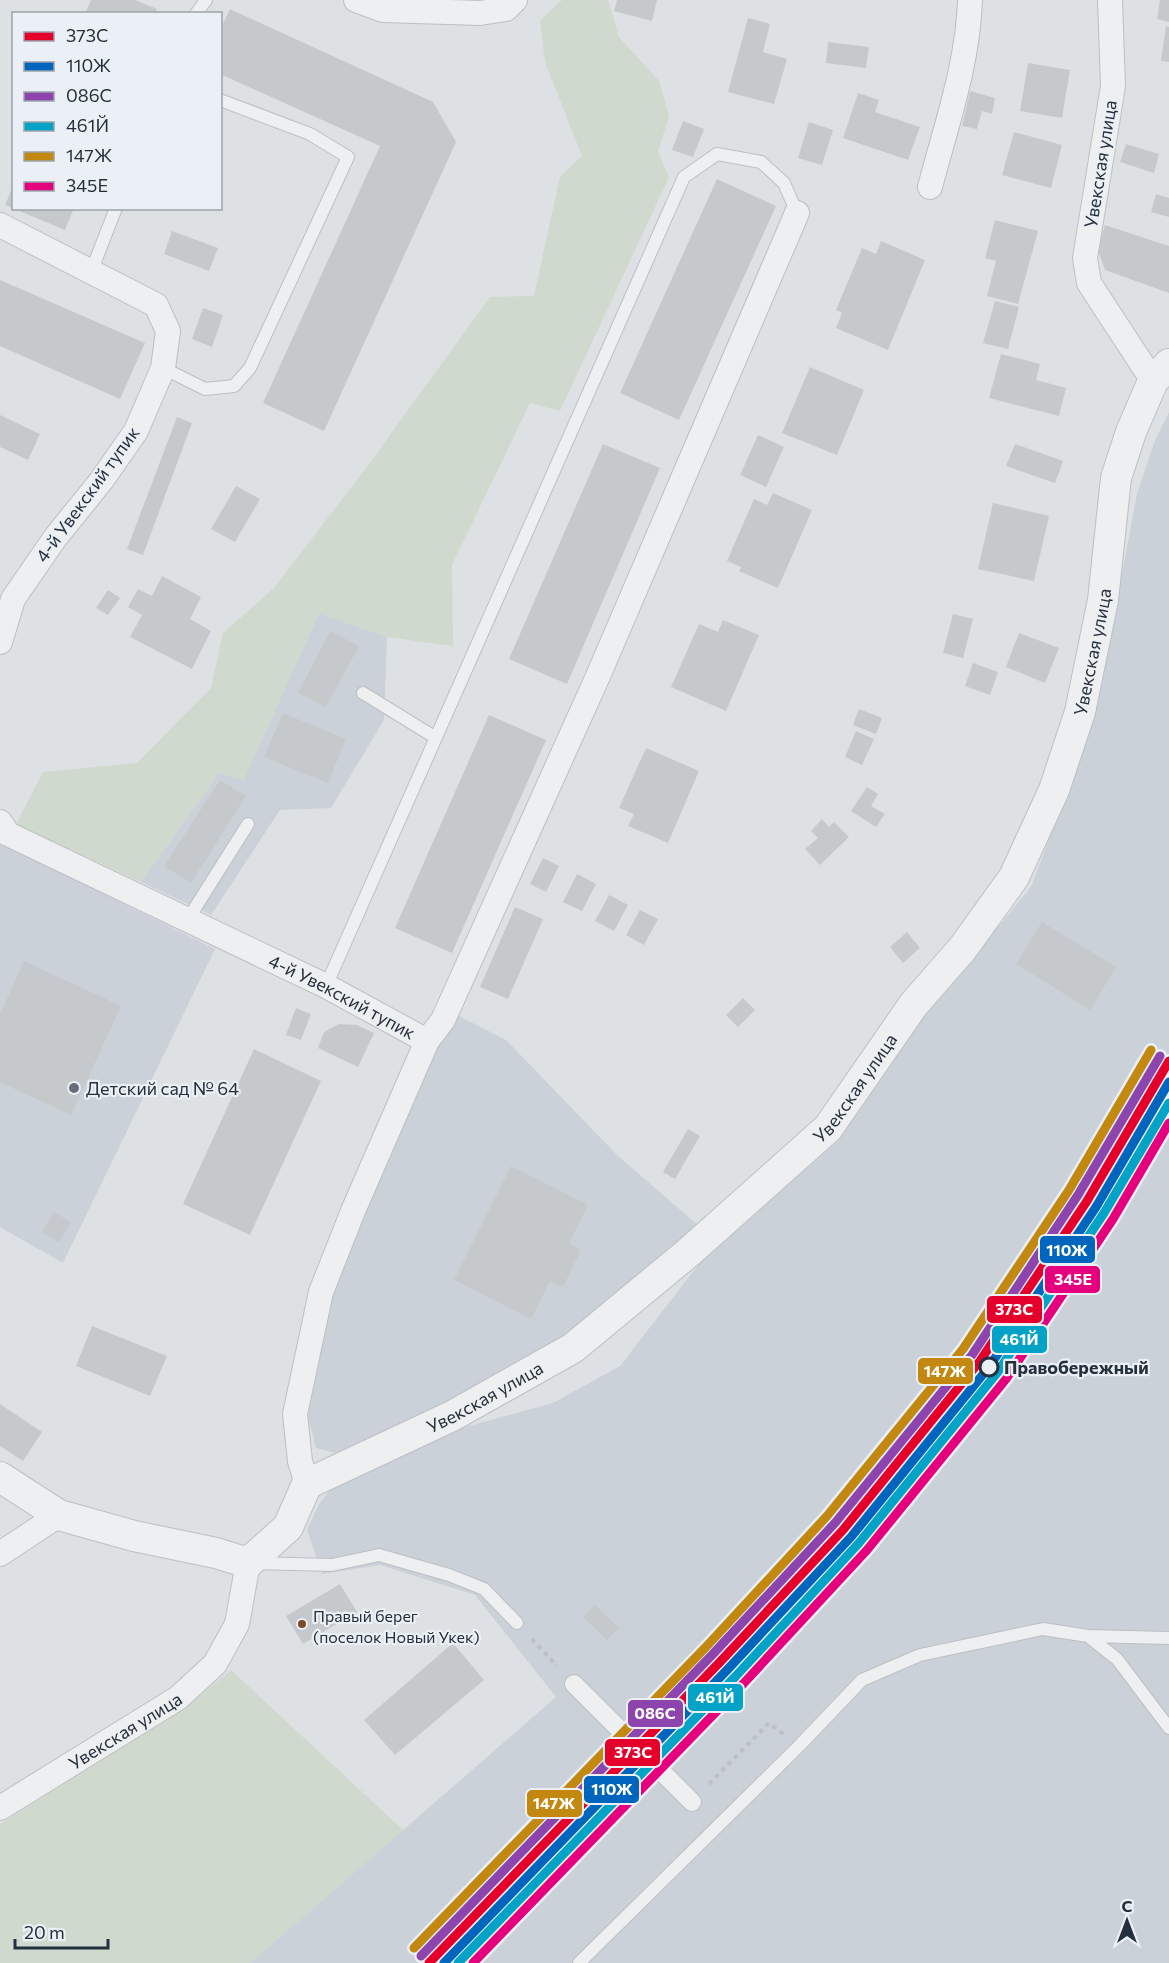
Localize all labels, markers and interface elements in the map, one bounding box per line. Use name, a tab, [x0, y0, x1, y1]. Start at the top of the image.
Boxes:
legend	[12, 12, 222, 210]
text: 373C	[66, 24, 108, 46]
text: 110Ж	[66, 54, 112, 76]
text: 086С	[66, 84, 112, 106]
street label: Увекская улица	[1079, 98, 1121, 230]
text: 461Й	[66, 114, 109, 136]
text: 147Ж	[66, 144, 113, 166]
text: 345Е	[66, 174, 108, 196]
street label: 4-й Увекский тупик	[30, 422, 144, 566]
street label: Увекская улица	[1069, 587, 1115, 718]
street label: 4-й Увекский тупик	[265, 949, 420, 1044]
street label: Увекская улица	[808, 1029, 901, 1147]
place label: Детский сад № 64	[86, 1077, 239, 1099]
marker: Детский сад № 64	[67, 1081, 81, 1095]
line badge: 110Ж	[1039, 1235, 1096, 1264]
text: 110Ж	[1046, 1240, 1088, 1259]
line badge: 345Е	[1044, 1265, 1101, 1294]
text: 345Е	[1054, 1269, 1092, 1288]
line badge: 373C	[986, 1295, 1043, 1324]
text: 373C	[995, 1299, 1033, 1318]
line badge: 461Й	[991, 1325, 1048, 1354]
text: 461Й	[1000, 1329, 1038, 1348]
street label: Увекская улица	[423, 1356, 547, 1437]
place label: Правобережный	[1004, 1356, 1149, 1378]
line badge: 147Ж	[917, 1357, 974, 1385]
marker: Правобережный	[979, 1357, 999, 1377]
text: 147Ж	[924, 1361, 966, 1380]
place label: Правый берег (поселок Новый Укек)	[313, 1606, 480, 1646]
marker: Правый берег (поселок Новый Укек)	[296, 1618, 308, 1630]
line badge: 461Й	[687, 1683, 744, 1712]
street label: Увекская улица	[64, 1687, 186, 1774]
text: 461Й	[696, 1687, 734, 1706]
line badge: 086С	[627, 1699, 684, 1728]
text: 086С	[634, 1703, 676, 1722]
line badge: 373C	[604, 1738, 661, 1767]
text: 373C	[614, 1742, 652, 1761]
line badge: 110Ж	[583, 1775, 640, 1804]
text: 110Ж	[591, 1779, 633, 1798]
line badge: 147Ж	[526, 1789, 583, 1818]
text: 147Ж	[533, 1793, 575, 1812]
north arrow	[1097, 1891, 1157, 1951]
text: С	[1122, 1896, 1133, 1915]
scale bar	[15, 1912, 108, 1950]
text: 20 m	[24, 1921, 65, 1943]

